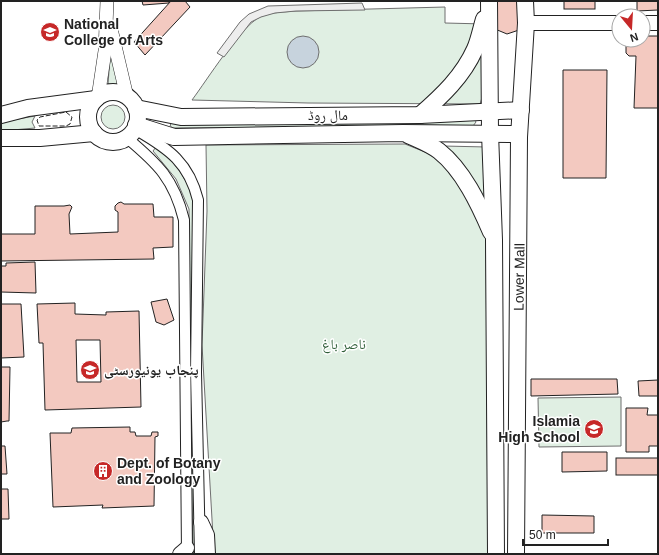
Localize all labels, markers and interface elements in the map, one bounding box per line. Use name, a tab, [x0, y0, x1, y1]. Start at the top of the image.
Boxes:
north arrow	[611, 8, 651, 48]
place label: National College of Arts	[64, 16, 163, 48]
school or university icon: National College of Arts	[39, 21, 61, 43]
text: N	[628, 31, 640, 44]
street label: مال روڈ	[308, 107, 348, 124]
street label: Lower Mall	[510, 243, 528, 311]
park label: ناصر باغ	[322, 336, 366, 354]
school or university icon: پنجاب یونیورسٹی	[79, 359, 101, 381]
place label: پنجاب یونیورسٹی	[104, 362, 199, 379]
place label: Islamia High School	[498, 413, 580, 445]
school or university icon: Islamia High School	[583, 418, 605, 440]
place label: Dept. of Botany and Zoology	[117, 455, 221, 487]
building icon: Dept. of Botany and Zoology	[92, 460, 114, 482]
scale bar	[523, 521, 608, 547]
text: 50 m	[529, 528, 556, 542]

